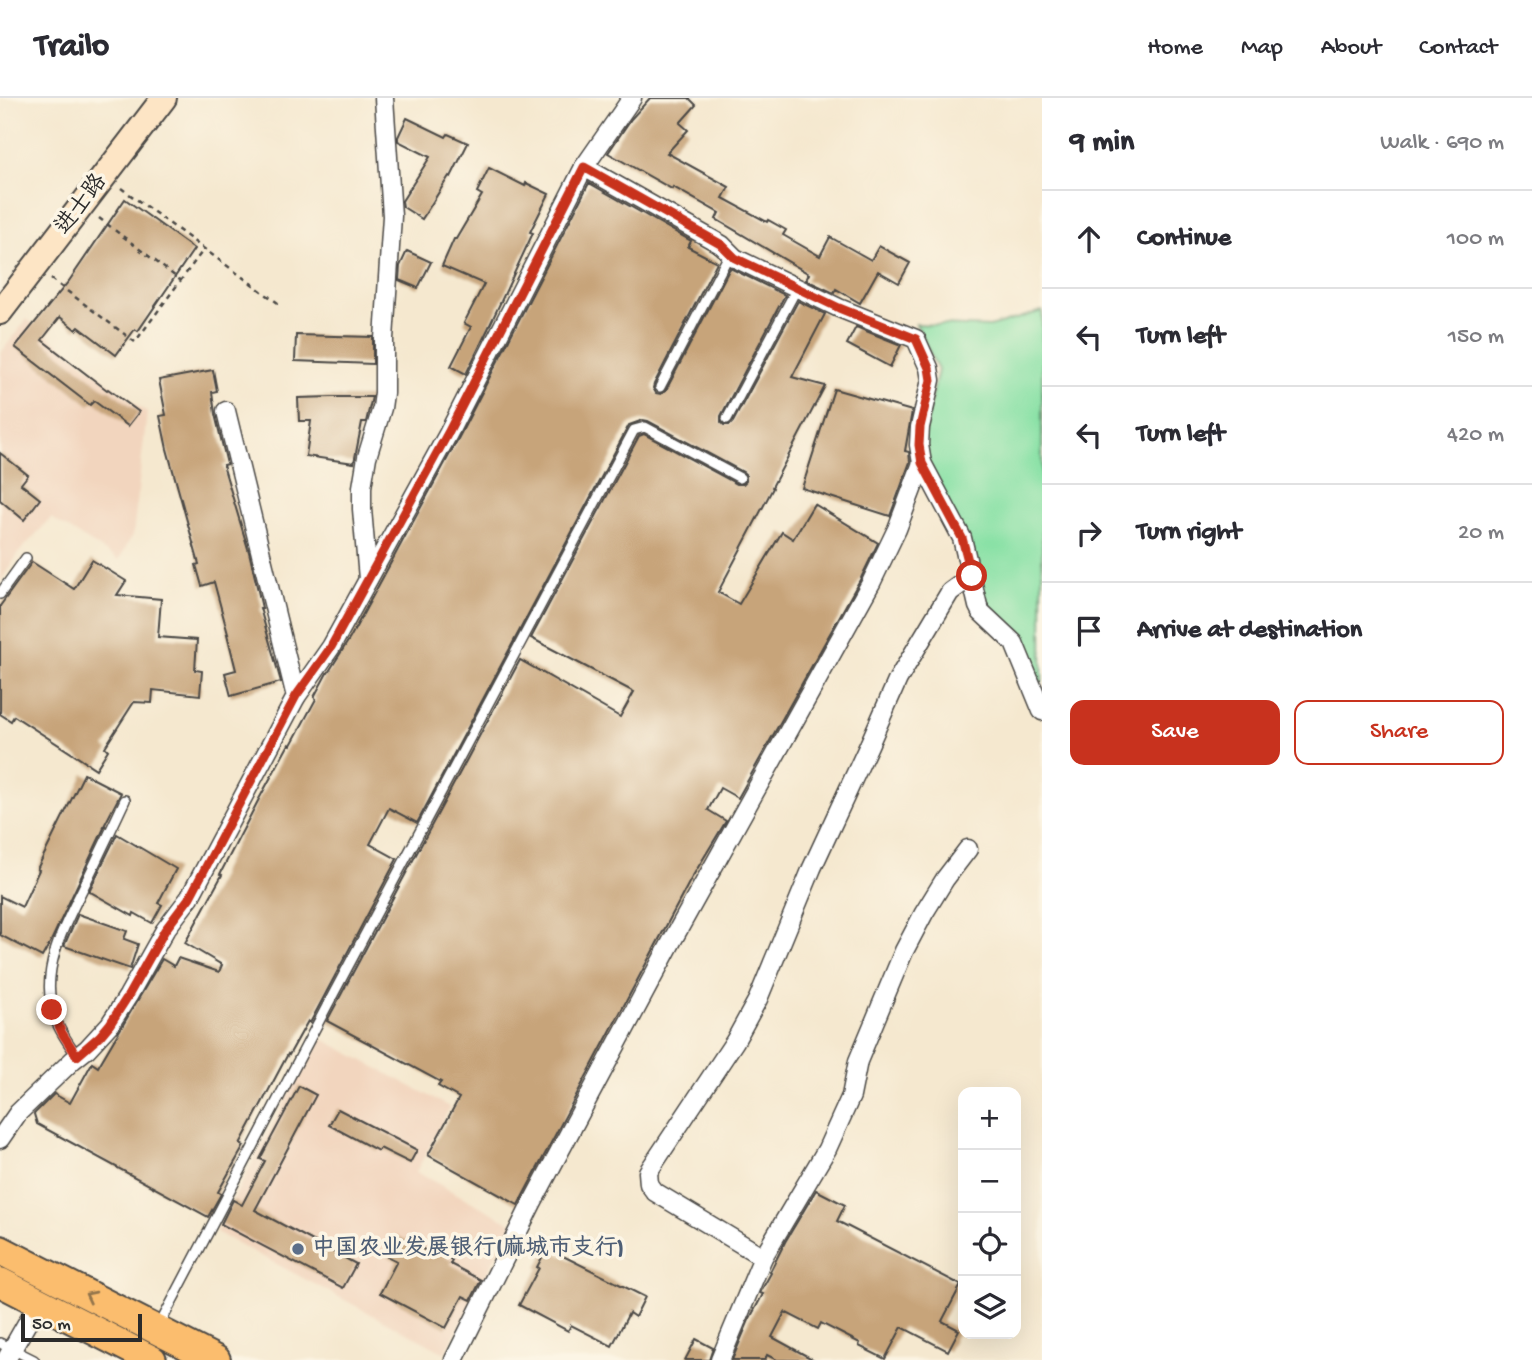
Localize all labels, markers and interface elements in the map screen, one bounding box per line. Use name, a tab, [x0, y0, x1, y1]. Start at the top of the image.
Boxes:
text: Trailo	[35, 29, 109, 67]
text: Home	[1147, 34, 1203, 63]
text: Map	[1241, 34, 1283, 63]
text: About	[1321, 34, 1381, 63]
text: Contact	[1419, 34, 1497, 63]
text: 9 min	[1070, 126, 1134, 161]
text: Walk · 690 m	[1380, 130, 1504, 157]
street label: 进士路	[50, 169, 114, 241]
icon: ahead	[1070, 220, 1108, 258]
text: Continue	[1137, 224, 1231, 255]
text: 100 m	[1447, 226, 1504, 253]
icon: left	[1070, 318, 1108, 356]
text: Turn left	[1137, 322, 1225, 353]
text: 150 m	[1448, 324, 1504, 351]
icon: left	[1070, 416, 1108, 454]
text: Turn left	[1137, 420, 1225, 451]
text: 420 m	[1447, 422, 1504, 449]
icon: right	[1070, 514, 1108, 552]
text: Turn right	[1137, 518, 1241, 549]
text: 20 m	[1458, 520, 1504, 547]
route start	[956, 560, 987, 591]
icon: arrive	[1070, 612, 1108, 650]
text: Arrive at destination	[1137, 616, 1362, 647]
button: Save	[1070, 700, 1280, 765]
button: Share	[1294, 700, 1504, 765]
route end	[36, 994, 67, 1025]
map controls	[958, 1087, 1021, 1339]
button: +	[958, 1087, 1021, 1150]
button: −	[958, 1150, 1021, 1213]
button: locate	[958, 1213, 1021, 1276]
place label: 中国农业发展银行(麻城市支行)	[312, 1234, 624, 1263]
marker: 中国农业发展银行(麻城市支行)	[290, 1241, 306, 1257]
button: layers	[958, 1276, 1021, 1339]
one-way arrow	[85, 1290, 97, 1304]
scale bar	[21, 1311, 142, 1343]
text: 50 m	[32, 1314, 71, 1337]

